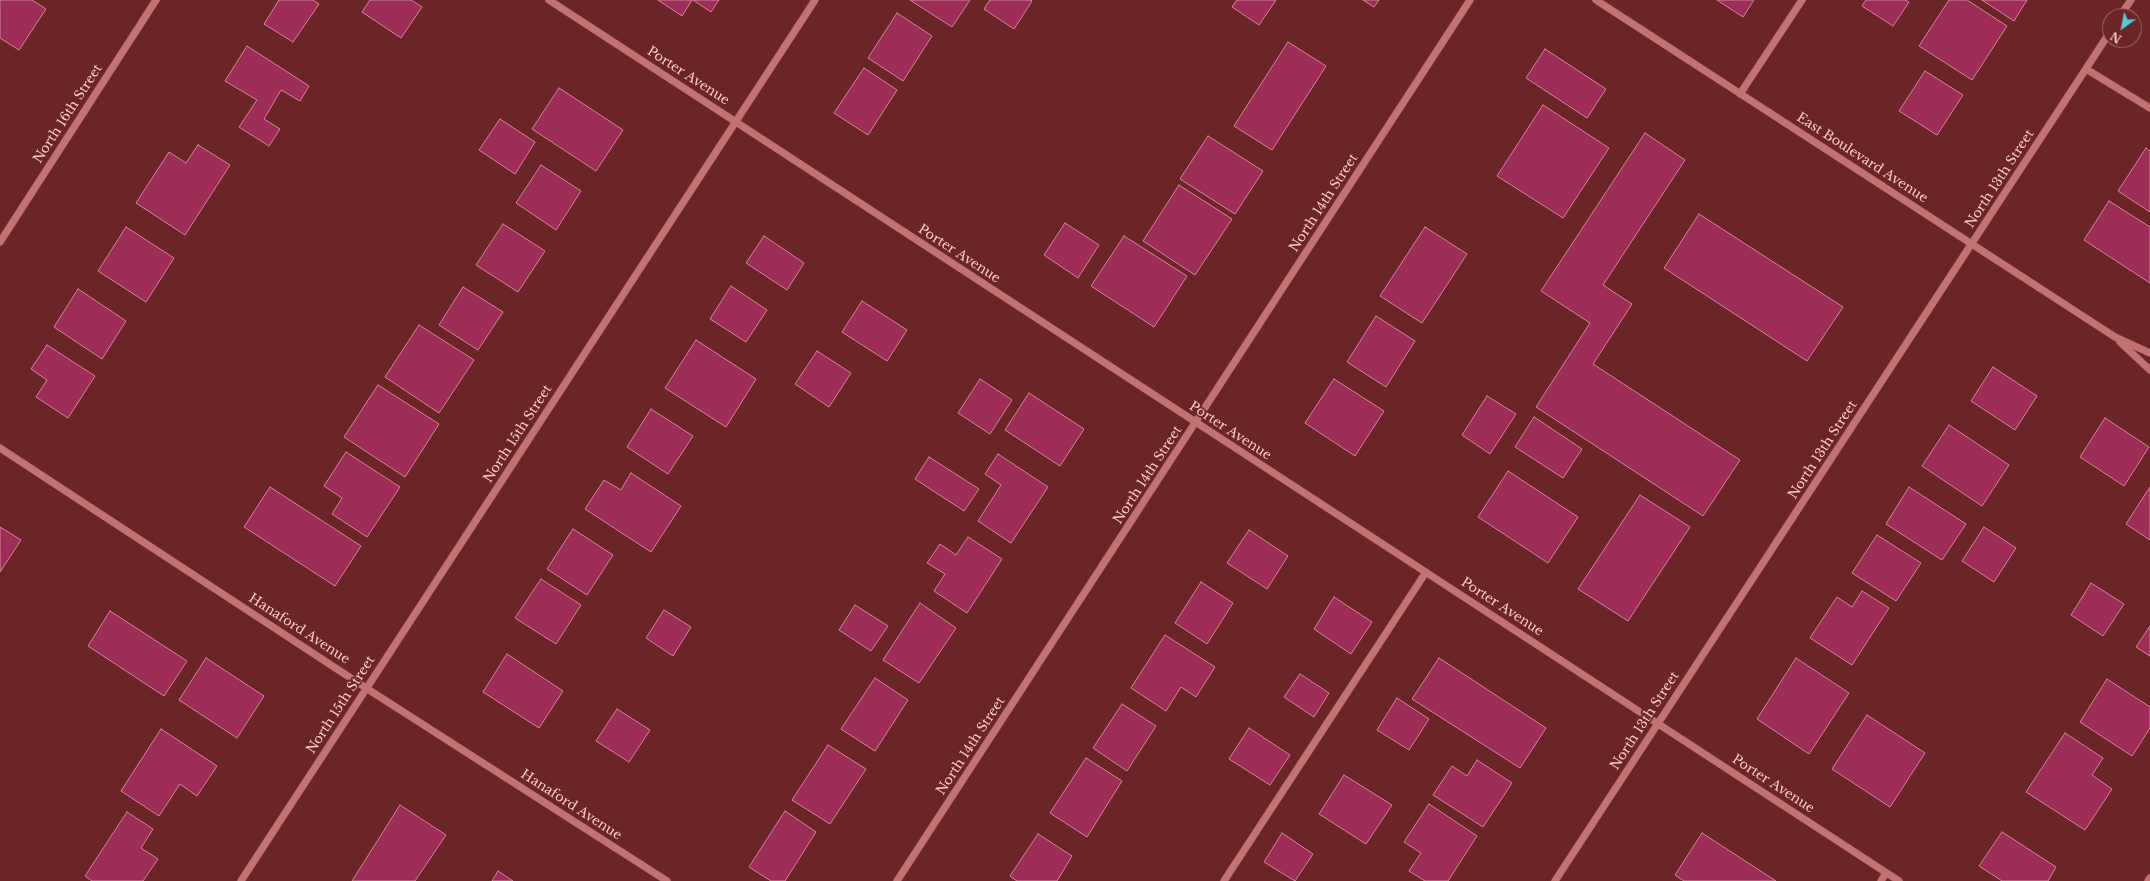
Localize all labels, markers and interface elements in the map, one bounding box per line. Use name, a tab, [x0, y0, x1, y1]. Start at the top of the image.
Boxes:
north arrow	[2102, 8, 2142, 48]
text: N	[2108, 29, 2124, 46]
street label: Porter Avenue	[644, 44, 732, 108]
street label: North 16th Street	[30, 62, 106, 166]
street label: East Boulevard Avenue	[1794, 110, 1930, 206]
street label: North 13th Street	[1962, 127, 2038, 231]
street label: North 14th Street	[1286, 151, 1362, 255]
street label: Porter Avenue	[915, 222, 1003, 286]
street label: North 15th Street	[481, 382, 555, 486]
street label: North 13th Street	[1785, 398, 1861, 502]
street label: Porter Avenue	[1186, 399, 1274, 463]
street label: North 14th Street	[1110, 423, 1186, 527]
street label: Porter Avenue	[1458, 575, 1546, 639]
street label: Hanaford Avenue	[246, 591, 352, 667]
street label: North 15th Street	[304, 653, 378, 757]
street label: North 13th Street	[1607, 669, 1683, 773]
street label: North 14th Street	[933, 694, 1009, 798]
street label: Porter Avenue	[1729, 752, 1817, 816]
street label: Hanaford Avenue	[518, 767, 624, 843]

